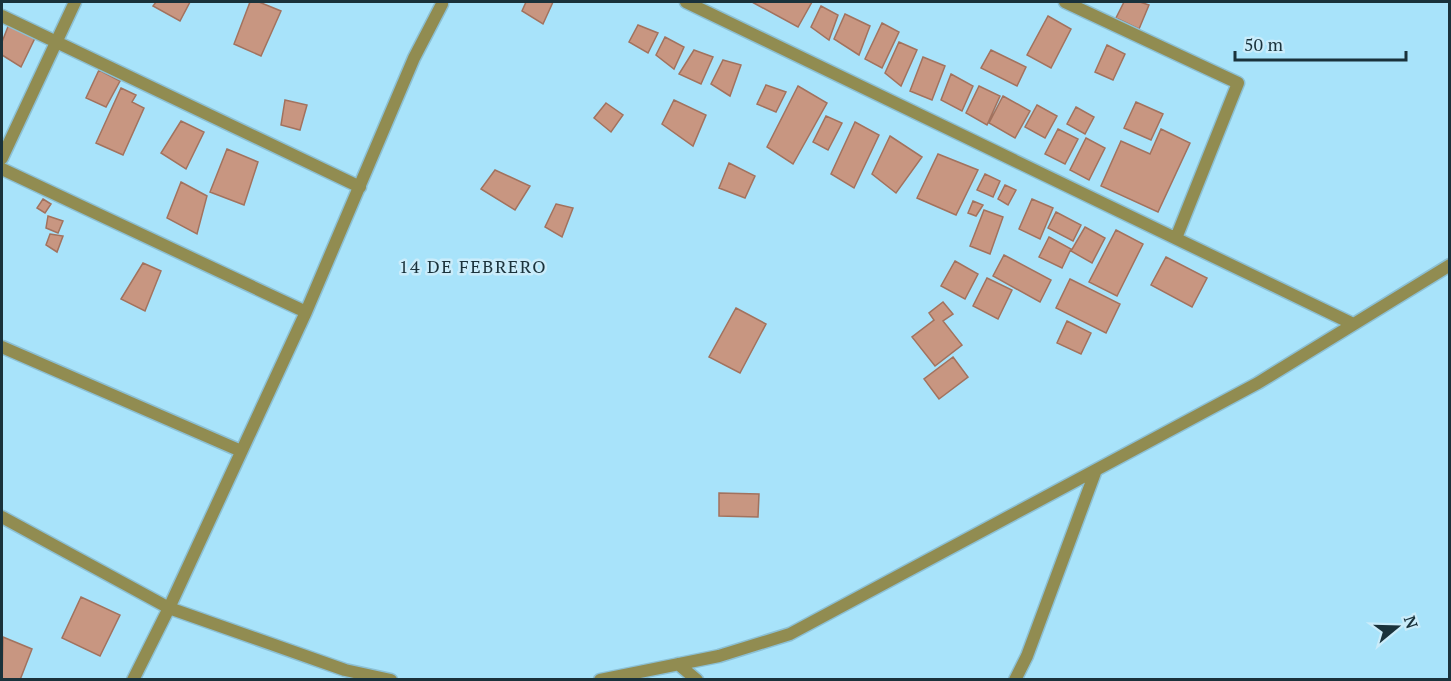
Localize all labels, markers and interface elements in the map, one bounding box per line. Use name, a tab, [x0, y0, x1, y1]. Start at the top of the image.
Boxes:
scale bar	[1235, 24, 1406, 62]
text: 50 m	[1244, 32, 1284, 56]
district label: 14 DE FEBRERO	[399, 254, 547, 278]
north arrow	[1367, 597, 1427, 657]
text: N	[1399, 613, 1424, 631]

